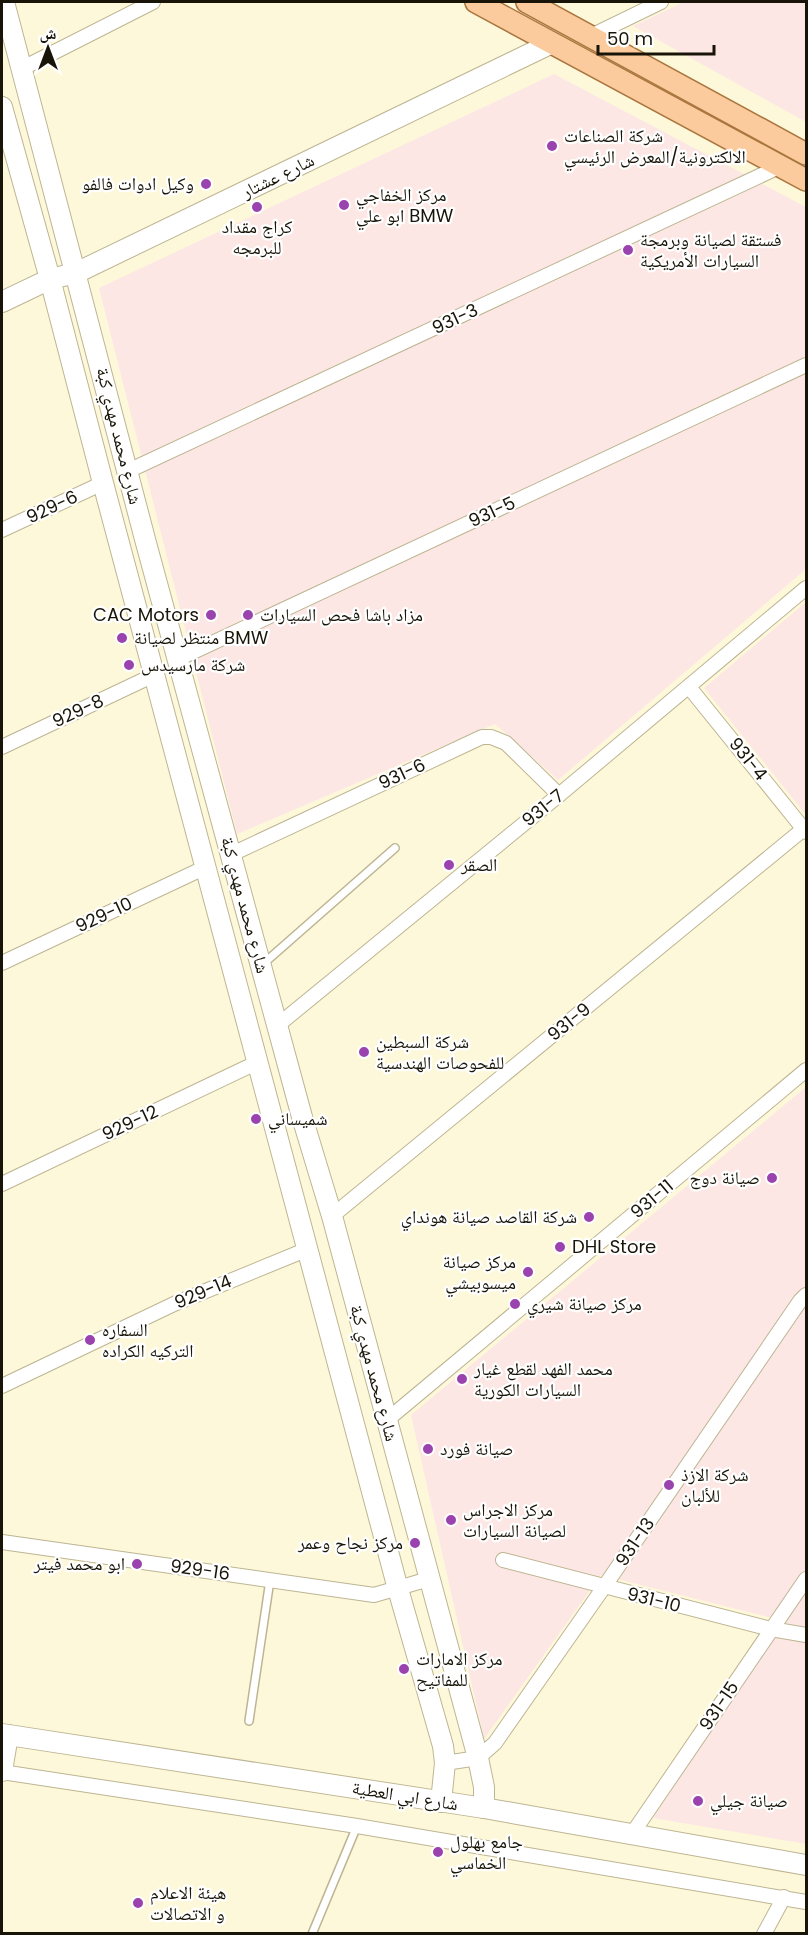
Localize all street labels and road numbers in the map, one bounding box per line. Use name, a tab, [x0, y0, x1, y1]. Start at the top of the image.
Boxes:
street label: شارع عشتار	[236, 147, 318, 204]
street label: 931-3	[428, 297, 482, 340]
street label: شارع محمد مهدي كبة	[88, 365, 149, 508]
street label: 929-6	[22, 484, 82, 529]
street label: 931-5	[464, 490, 519, 533]
street label: 929-8	[48, 688, 108, 733]
street label: 931-4	[723, 732, 774, 786]
street label: 931-6	[374, 752, 429, 795]
street label: 931-7	[516, 783, 569, 832]
street label: شارع محمد مهدي كبة	[213, 834, 276, 977]
street label: 929-10	[71, 891, 136, 939]
street label: 931-9	[542, 996, 596, 1047]
street label: 929-12	[98, 1099, 162, 1146]
street label: 931-11	[625, 1173, 679, 1224]
street label: 929-14	[170, 1268, 235, 1315]
street label: شارع محمد مهدي كبة	[342, 1302, 405, 1445]
street label: 931-13	[609, 1512, 660, 1571]
street label: 929-16	[169, 1553, 232, 1586]
street label: 931-10	[625, 1581, 684, 1618]
street label: 931-15	[693, 1676, 744, 1735]
street label: شارع ابي العطية	[350, 1775, 460, 1819]

